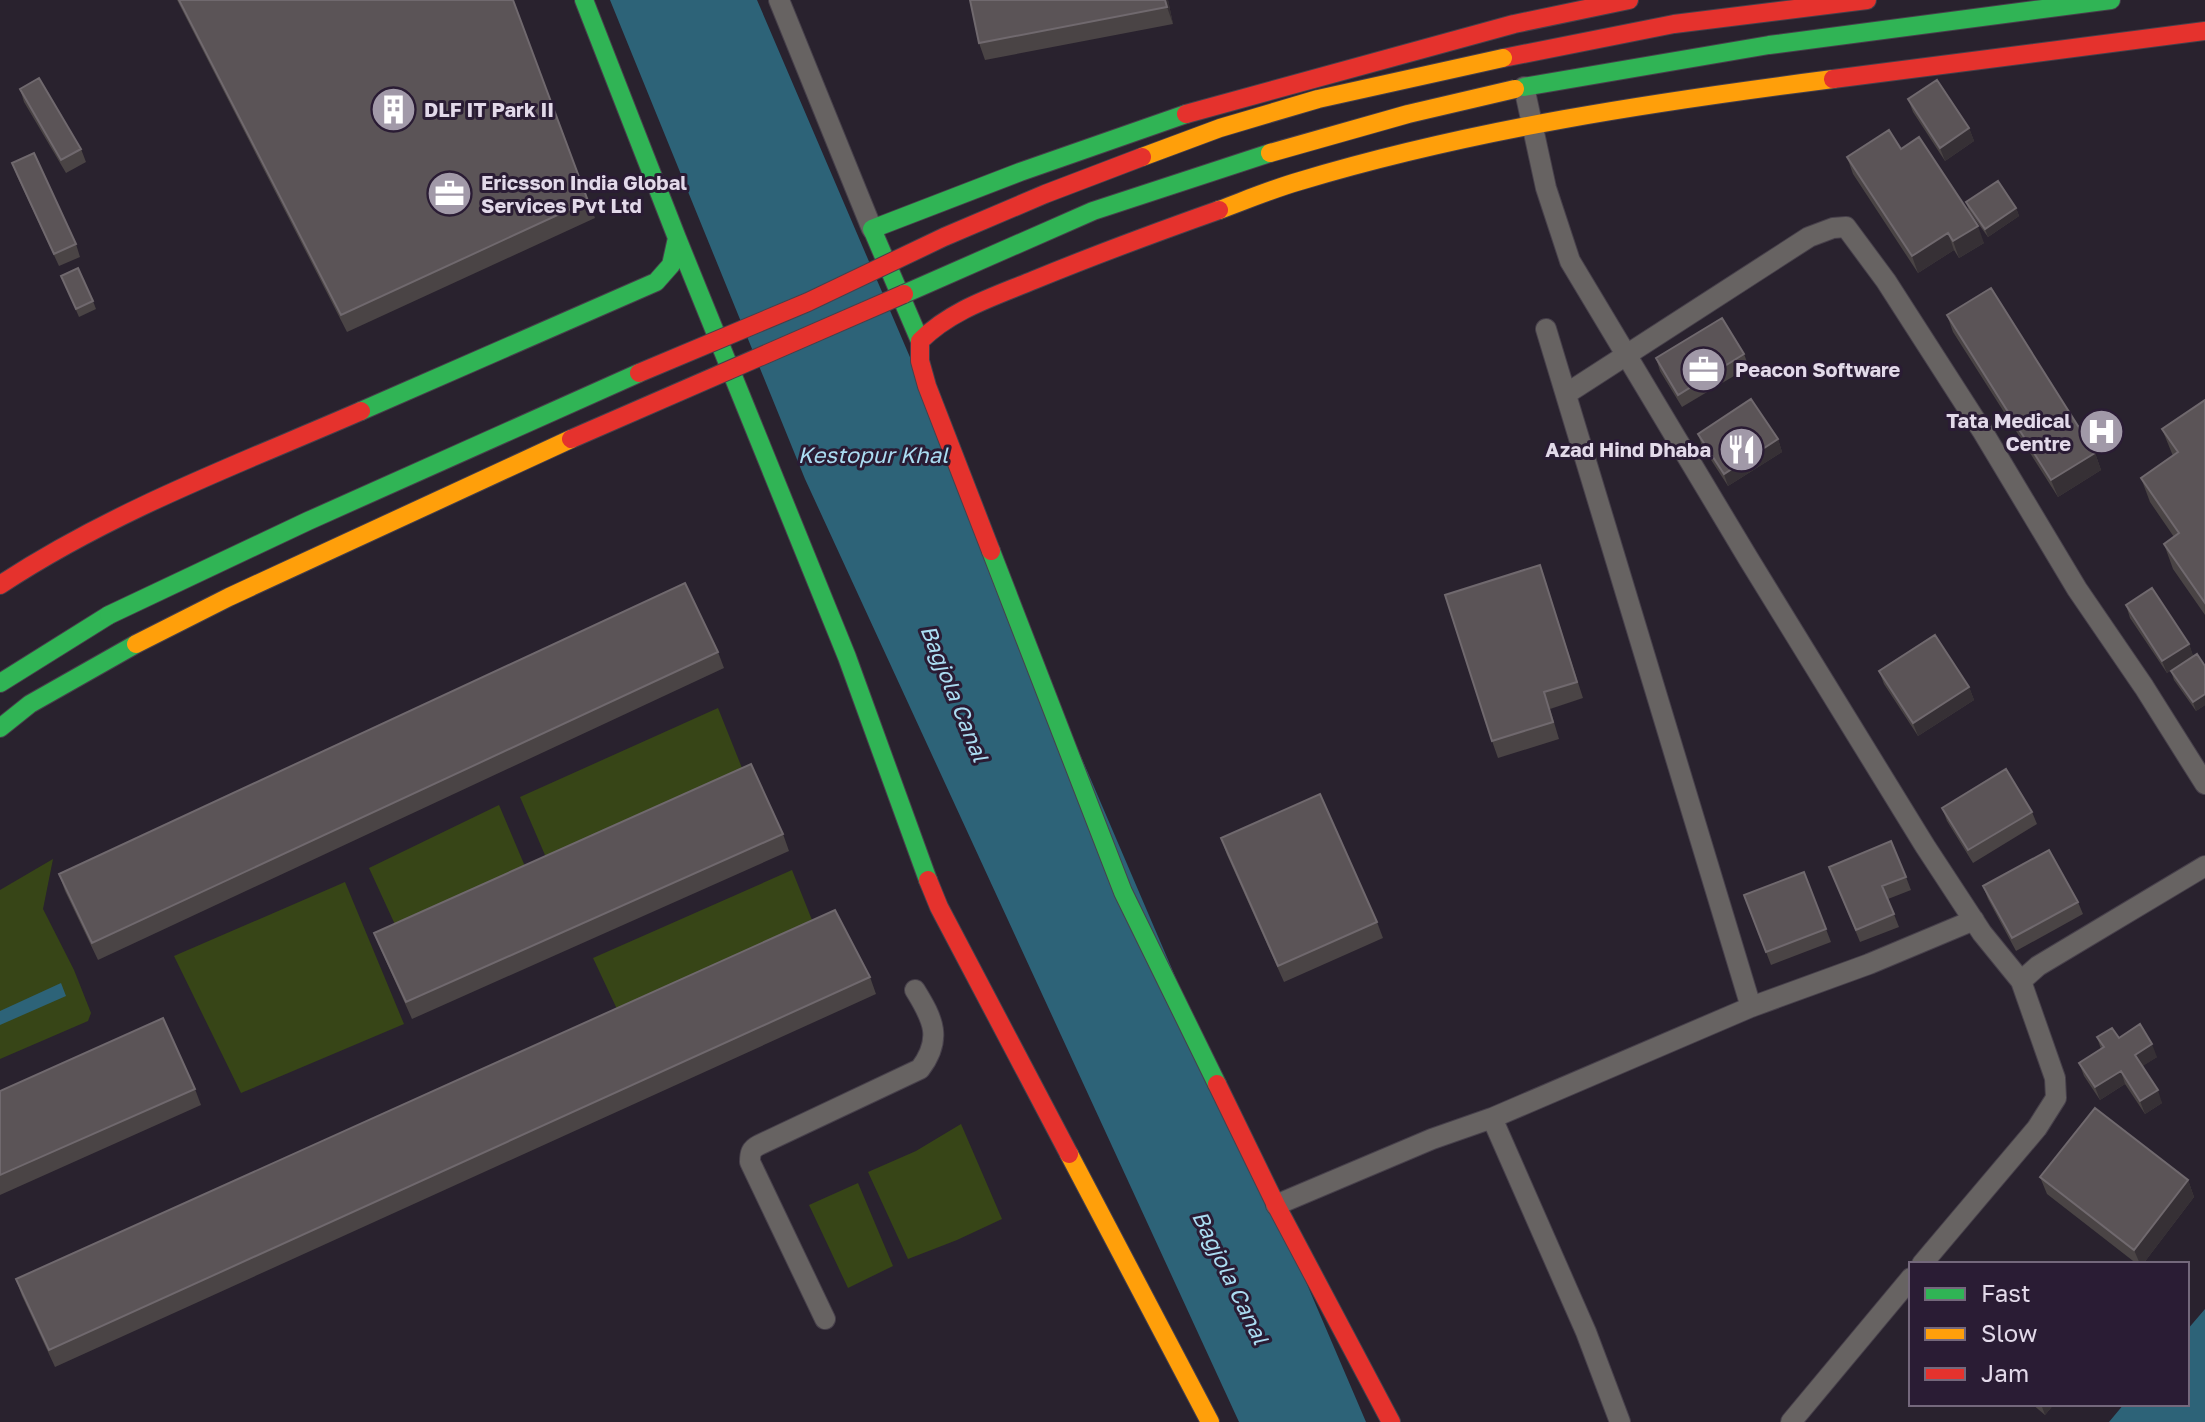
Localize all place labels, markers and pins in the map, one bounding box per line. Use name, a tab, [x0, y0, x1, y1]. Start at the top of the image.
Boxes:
building icon: DLF IT Park II	[369, 85, 417, 133]
place label: DLF IT Park II	[424, 97, 554, 121]
office icon: Ericsson India Global Services Pvt Ltd	[426, 169, 474, 217]
place label: Ericsson India Global Services Pvt Ltd	[481, 170, 687, 217]
office icon: Peacon Software	[1680, 345, 1728, 393]
place label: Peacon Software	[1735, 357, 1901, 381]
hospital icon: Tata Medical Centre	[2078, 407, 2126, 455]
place label: Tata Medical Centre	[1946, 408, 2071, 455]
restaurant icon: Azad Hind Dhaba	[1718, 425, 1766, 473]
place label: Azad Hind Dhaba	[1545, 437, 1711, 461]

